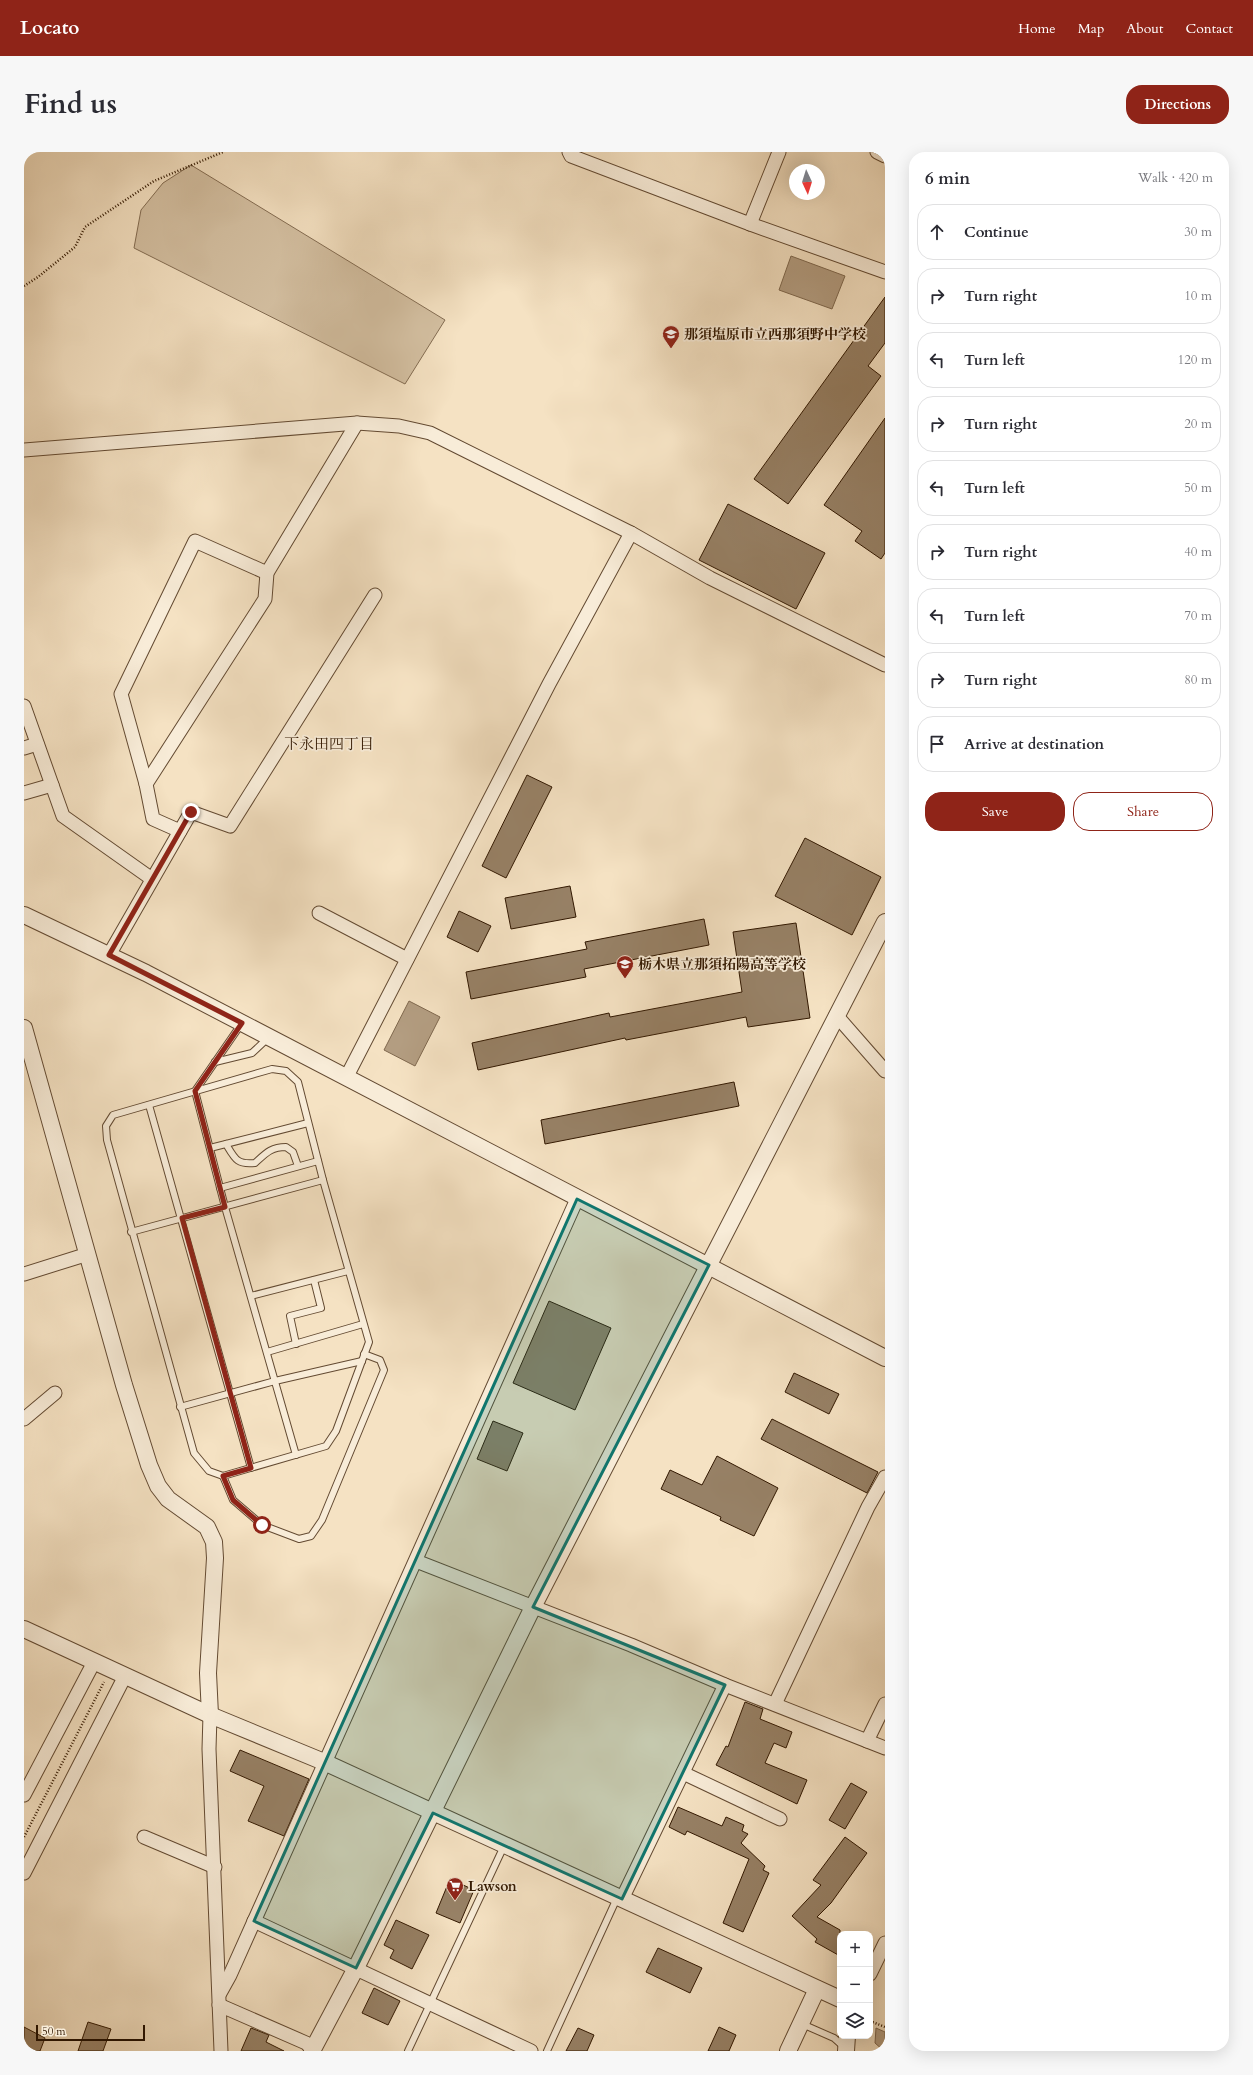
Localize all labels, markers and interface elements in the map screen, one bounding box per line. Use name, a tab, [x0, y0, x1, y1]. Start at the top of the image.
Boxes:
text: Locato	[20, 15, 79, 41]
text: Home	[1018, 19, 1056, 38]
text: Map	[1078, 19, 1104, 38]
text: About	[1126, 19, 1163, 38]
text: Contact	[1185, 19, 1233, 38]
text: Find us	[24, 85, 117, 123]
button: Directions	[1126, 85, 1229, 124]
north arrow	[789, 164, 825, 200]
text: 6 min	[925, 167, 970, 190]
text: Walk · 420 m	[1138, 169, 1213, 187]
icon: ahead	[926, 221, 948, 243]
text: Continue	[964, 222, 1029, 242]
text: 30 m	[1184, 223, 1212, 241]
icon: right	[926, 285, 948, 307]
text: Turn right	[964, 286, 1037, 306]
text: 10 m	[1184, 287, 1212, 305]
school or university icon: 那須塩原市立西那須野中学校	[661, 324, 681, 349]
place label: 那須塩原市立西那須野中学校	[684, 325, 866, 344]
icon: left	[926, 349, 948, 371]
text: Turn left	[964, 350, 1025, 370]
text: 120 m	[1178, 351, 1212, 369]
icon: right	[926, 413, 948, 435]
text: Turn right	[964, 414, 1037, 434]
text: 20 m	[1184, 415, 1212, 433]
icon: left	[926, 477, 948, 499]
text: Turn left	[964, 478, 1025, 498]
text: 50 m	[1184, 479, 1212, 497]
icon: right	[926, 541, 948, 563]
text: Turn right	[964, 542, 1037, 562]
text: 40 m	[1184, 543, 1212, 561]
icon: left	[926, 605, 948, 627]
text: Turn left	[964, 606, 1025, 626]
text: 70 m	[1184, 607, 1212, 625]
icon: right	[926, 669, 948, 691]
text: Turn right	[964, 670, 1037, 690]
text: 80 m	[1184, 671, 1212, 689]
icon: arrive	[926, 733, 948, 755]
district label: 下永田四丁目	[284, 734, 374, 754]
text: Arrive at destination	[964, 734, 1104, 754]
button: Save	[925, 792, 1065, 831]
button: Share	[1073, 792, 1213, 831]
route end	[182, 803, 200, 821]
school or university icon: 栃木県立那須拓陽高等学校	[615, 954, 635, 979]
place label: 栃木県立那須拓陽高等学校	[638, 955, 806, 974]
route start	[253, 1516, 271, 1534]
supermarket icon: Lawson	[445, 1876, 465, 1901]
place label: Lawson	[468, 1877, 517, 1896]
map controls	[837, 1931, 873, 2039]
button: +	[837, 1931, 873, 1967]
button: −	[837, 1967, 873, 2003]
button: layers	[837, 2003, 873, 2039]
scale bar	[36, 2023, 145, 2042]
text: 50 m	[42, 2024, 66, 2039]

